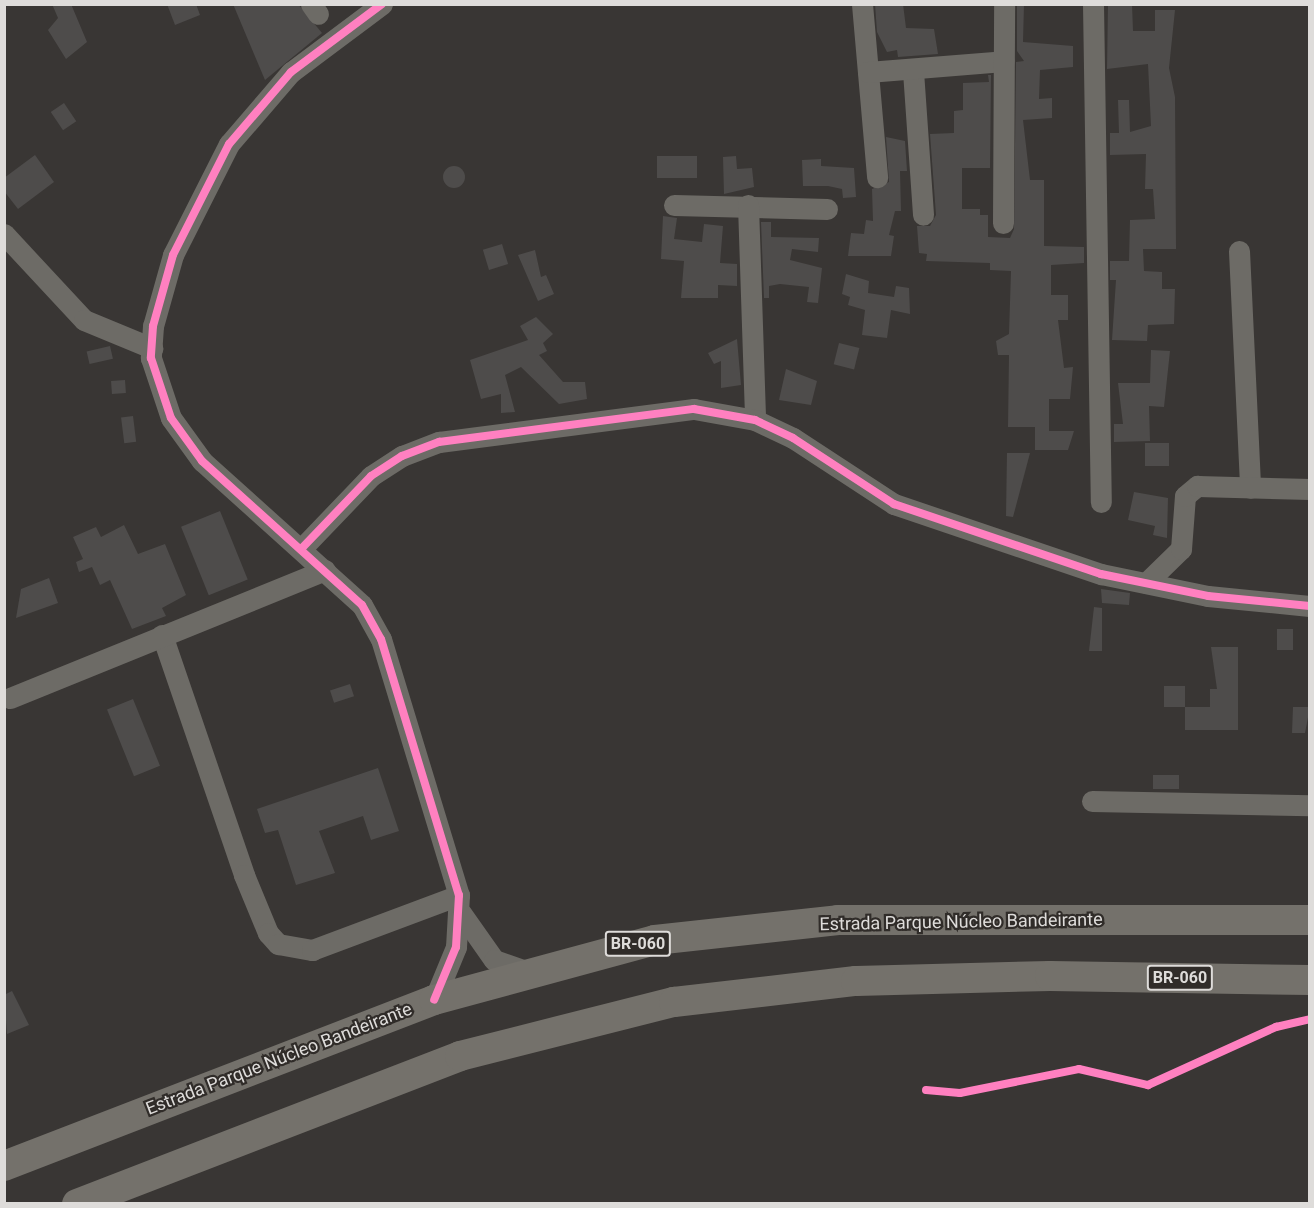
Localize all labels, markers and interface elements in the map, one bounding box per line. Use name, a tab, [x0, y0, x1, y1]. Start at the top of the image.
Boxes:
street label: Estrada Parque Núcleo Bandeirante	[819, 909, 1103, 935]
road number: BR-060	[604, 931, 672, 957]
road number: BR-060	[1146, 965, 1214, 991]
street label: Estrada Parque Núcleo Bandeirante	[143, 998, 415, 1120]

